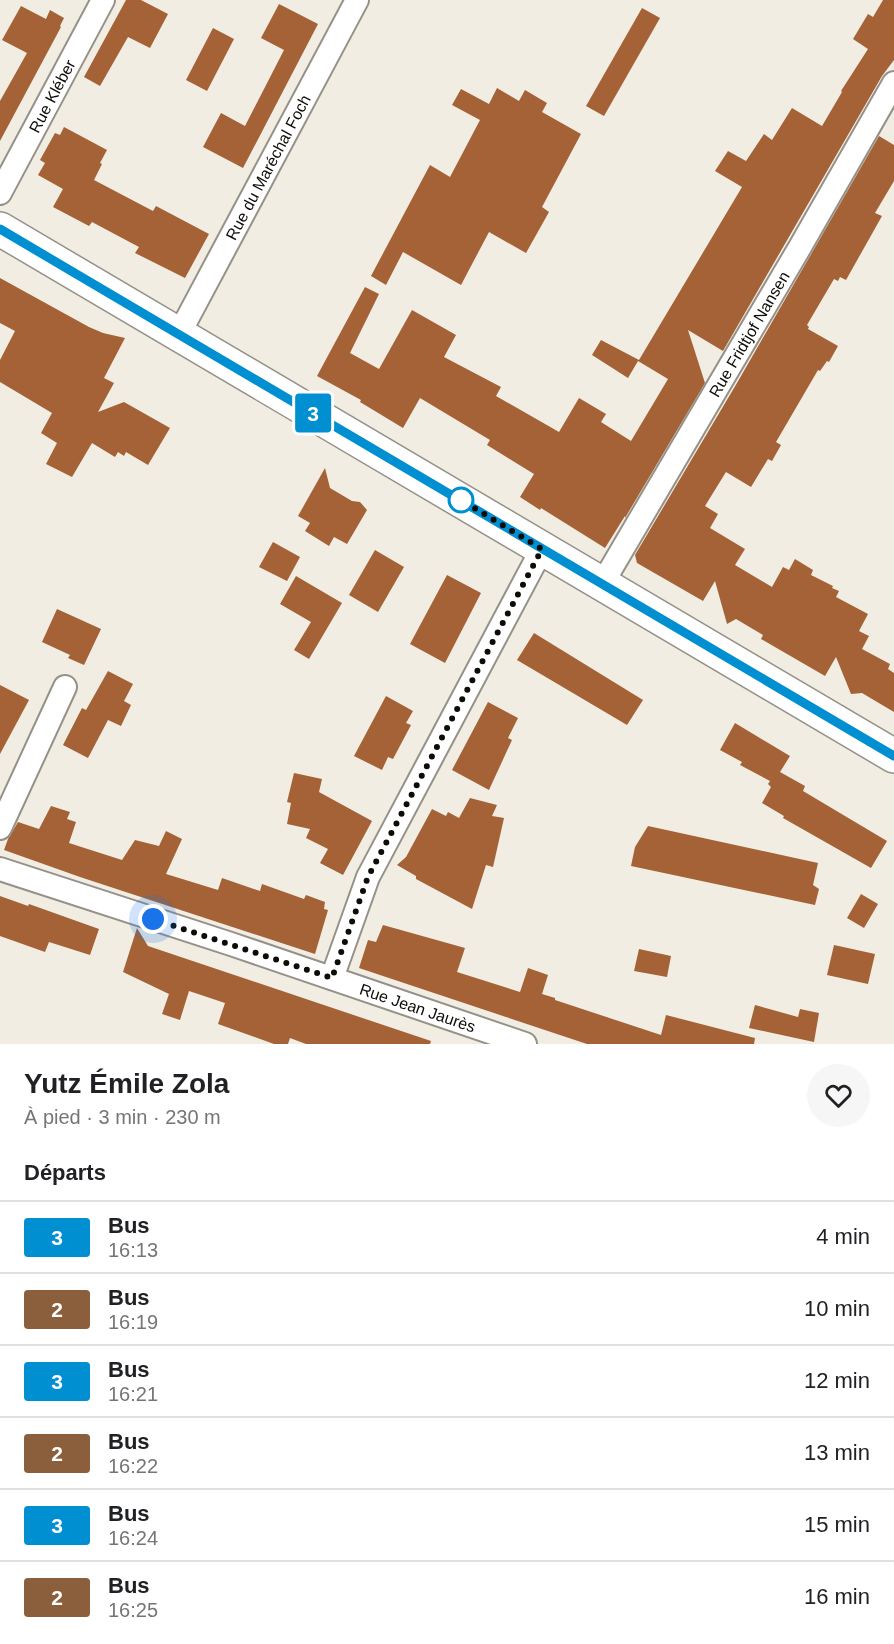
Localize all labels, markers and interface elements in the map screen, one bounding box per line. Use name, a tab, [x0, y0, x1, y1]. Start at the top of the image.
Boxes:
street label: Rue Kléber	[26, 56, 79, 136]
street label: Rue du Maréchal Foch	[223, 92, 314, 243]
street label: Rue Fridtjof Nansen	[706, 269, 793, 400]
line badge: 3	[294, 394, 332, 432]
text: 3	[307, 402, 319, 425]
unlabelled marker	[448, 487, 474, 513]
your location	[138, 904, 168, 934]
street label: Rue Jean Jaurès	[357, 980, 478, 1035]
button: heart	[807, 1064, 870, 1127]
text: Yutz Émile Zola	[24, 1068, 229, 1099]
text: À pied · 3 min · 230 m	[24, 1106, 221, 1128]
text: Départs	[24, 1160, 106, 1185]
text: Bus	[108, 1213, 150, 1238]
text: 4 min	[816, 1224, 870, 1249]
text: 3	[51, 1226, 63, 1249]
text: 16:13	[108, 1239, 158, 1261]
text: Bus	[108, 1285, 150, 1310]
text: 10 min	[804, 1296, 870, 1321]
text: 2	[51, 1298, 63, 1321]
text: 16:19	[108, 1311, 158, 1333]
text: Bus	[108, 1357, 150, 1382]
text: 12 min	[804, 1368, 870, 1393]
text: 3	[51, 1370, 63, 1393]
text: 16:21	[108, 1383, 158, 1405]
text: Bus	[108, 1429, 150, 1454]
text: 13 min	[804, 1440, 870, 1465]
text: 2	[51, 1442, 63, 1465]
text: 16:22	[108, 1455, 158, 1477]
text: Bus	[108, 1501, 150, 1526]
text: 15 min	[804, 1512, 870, 1537]
text: 3	[51, 1514, 63, 1537]
text: 16:24	[108, 1527, 158, 1549]
text: Bus	[108, 1573, 150, 1598]
text: 16 min	[804, 1584, 870, 1609]
text: 2	[51, 1586, 63, 1609]
text: 16:25	[108, 1599, 158, 1621]

